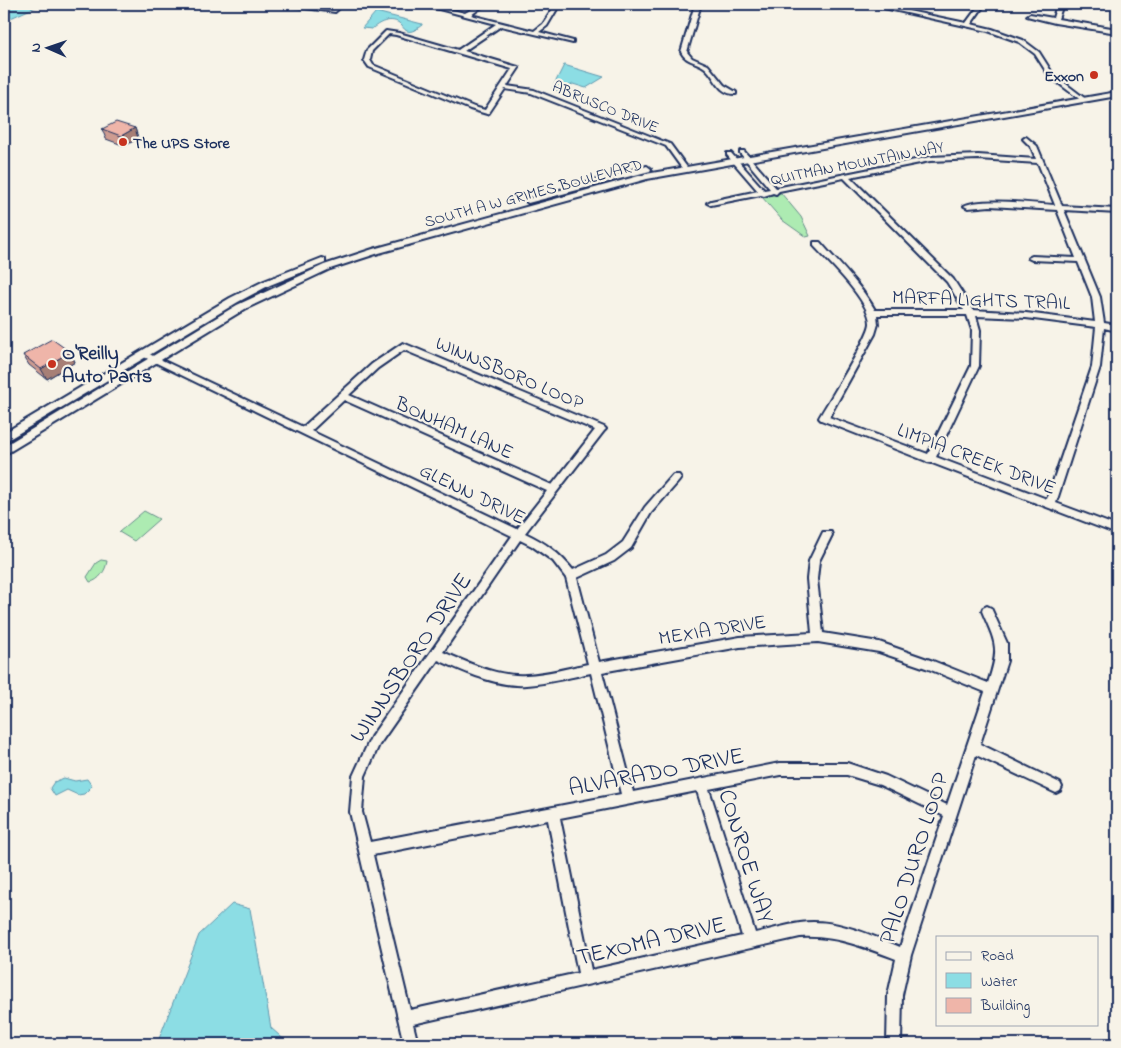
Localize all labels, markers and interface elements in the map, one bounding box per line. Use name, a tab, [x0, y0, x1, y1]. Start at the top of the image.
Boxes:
north arrow	[22, 22, 72, 72]
text: N	[26, 43, 47, 53]
place label: Exxon	[1044, 65, 1084, 89]
marker: Exxon	[1088, 69, 1100, 81]
street label: ABRUSCO DRIVE	[548, 76, 662, 140]
place label: The UPS Store	[133, 132, 231, 156]
street label: QUITMAN MOUNTAIN WAY	[769, 135, 947, 193]
marker: The UPS Store	[117, 136, 129, 148]
street label: SOUTH A W GRIMES BOULEVARD	[422, 153, 645, 235]
street label: MARFA LIGHTS TRAIL	[891, 284, 1071, 319]
street label: WINNSBORO LOOP	[430, 330, 588, 419]
place label: O'Reilly Auto Parts	[62, 340, 152, 392]
marker: O'Reilly Auto Parts	[46, 358, 58, 370]
street label: BONHAM LANE	[389, 390, 518, 468]
street label: LIMPIA CREEK DRIVE	[892, 417, 1060, 504]
street label: GLENN DRIVE	[414, 457, 530, 533]
street label: WINNSBORO DRIVE	[342, 566, 482, 751]
street label: MEXIA DRIVE	[657, 609, 768, 654]
street label: ALVARADO DRIVE	[566, 739, 747, 808]
street label: PALO DURO LOOP	[871, 768, 960, 949]
street label: CONROE WAY	[708, 785, 782, 928]
street label: TEXOMA DRIVE	[573, 908, 730, 977]
legend	[936, 936, 1098, 1026]
text: Road	[981, 945, 1014, 967]
text: Water	[981, 971, 1017, 993]
text: Building	[980, 995, 1030, 1018]

